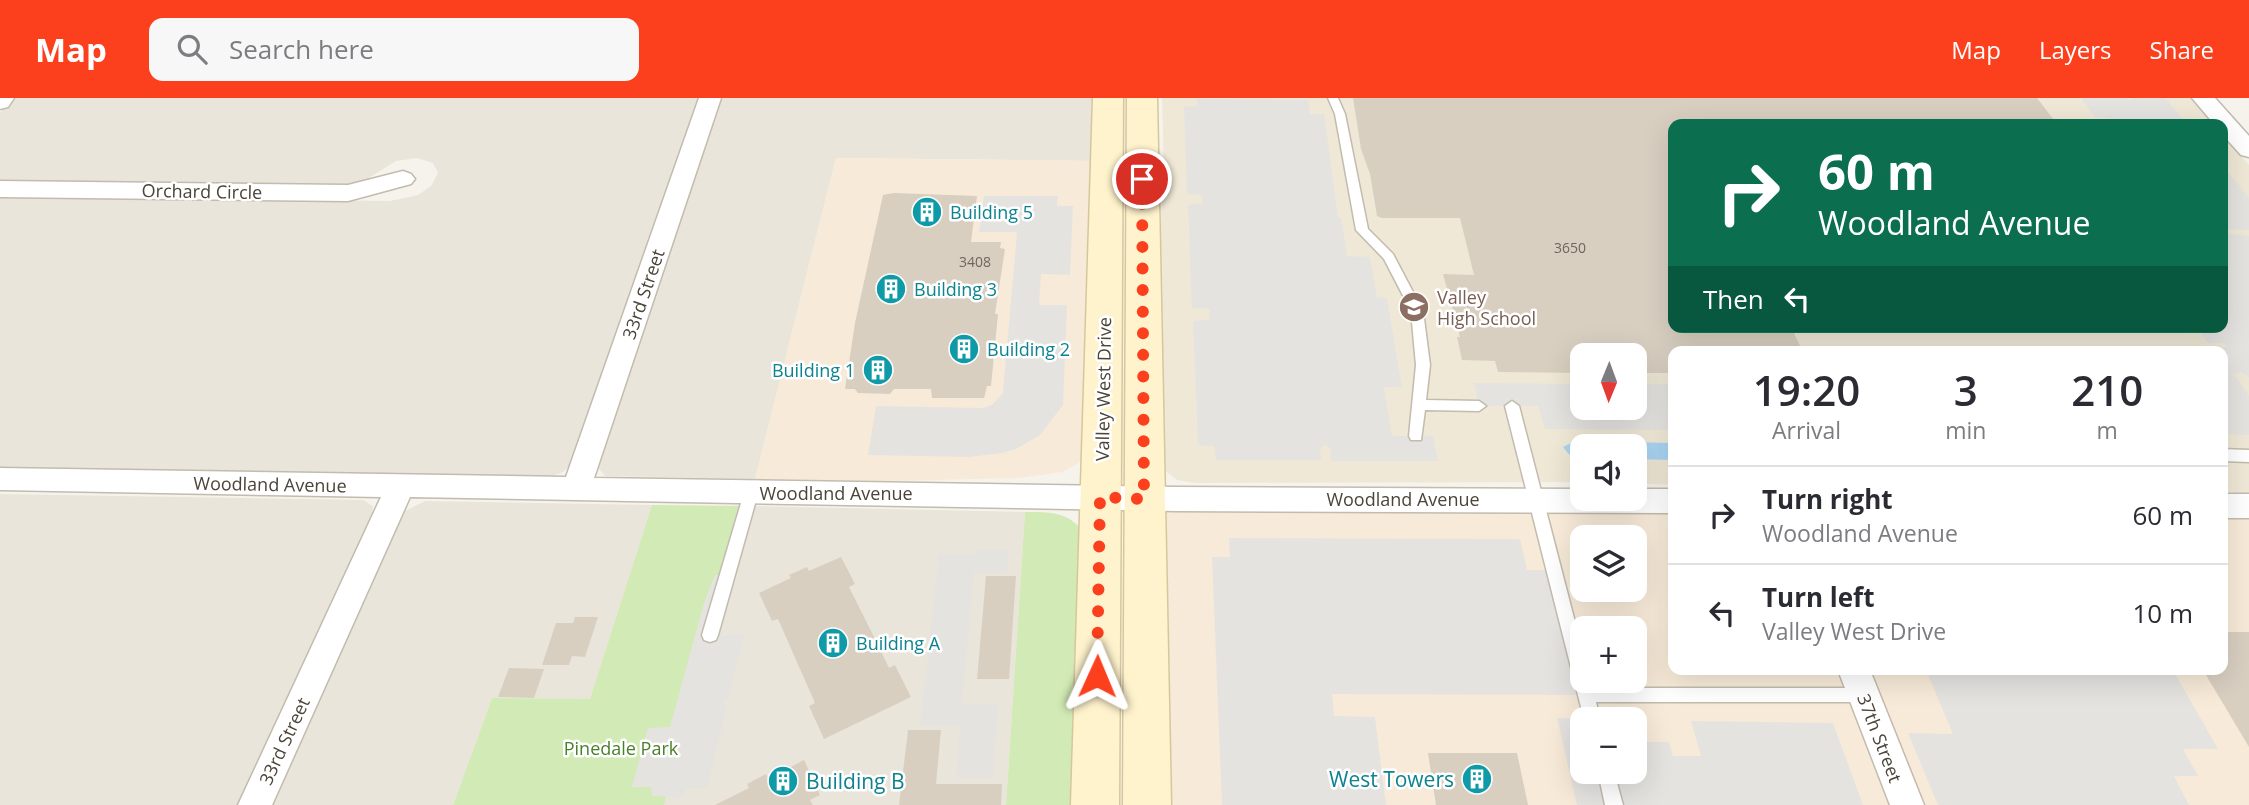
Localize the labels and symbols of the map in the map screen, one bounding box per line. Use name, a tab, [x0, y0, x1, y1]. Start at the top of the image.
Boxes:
pin	[1112, 149, 1172, 209]
street label: Orchard Circle	[142, 178, 262, 204]
building icon: Building 5	[910, 195, 944, 229]
place label: Building 5	[950, 200, 1033, 224]
house number: 3650	[1554, 238, 1586, 257]
street label: 33rd Street	[616, 246, 670, 342]
house number: 3408	[959, 252, 991, 271]
building icon: Building 3	[874, 272, 908, 306]
place label: Building 3	[914, 277, 997, 301]
place label: Valley High School	[1437, 285, 1536, 330]
school or university icon: Valley High School	[1397, 290, 1431, 324]
street label: Valley West Drive	[1090, 317, 1116, 461]
building icon: Building 2	[947, 332, 981, 366]
place label: Building 2	[987, 337, 1070, 361]
north arrow	[1570, 343, 1647, 420]
building icon: Building 1	[861, 353, 895, 387]
place label: Building 1	[772, 358, 855, 382]
street label: Woodland Avenue	[193, 471, 347, 497]
street label: Woodland Avenue	[759, 481, 913, 505]
street label: Woodland Avenue	[1326, 487, 1480, 511]
building icon: Building A	[816, 626, 850, 660]
place label: Building A	[856, 631, 941, 655]
position arrow	[1060, 639, 1134, 713]
street label: 37th Street	[1852, 690, 1908, 786]
street label: 33rd Street	[253, 693, 315, 789]
park label: Pinedale Park	[564, 736, 679, 760]
building icon: West Towers	[1460, 762, 1494, 796]
building icon: Building B	[766, 764, 800, 798]
place label: West Towers	[1329, 765, 1454, 793]
place label: Building B	[806, 767, 905, 795]

